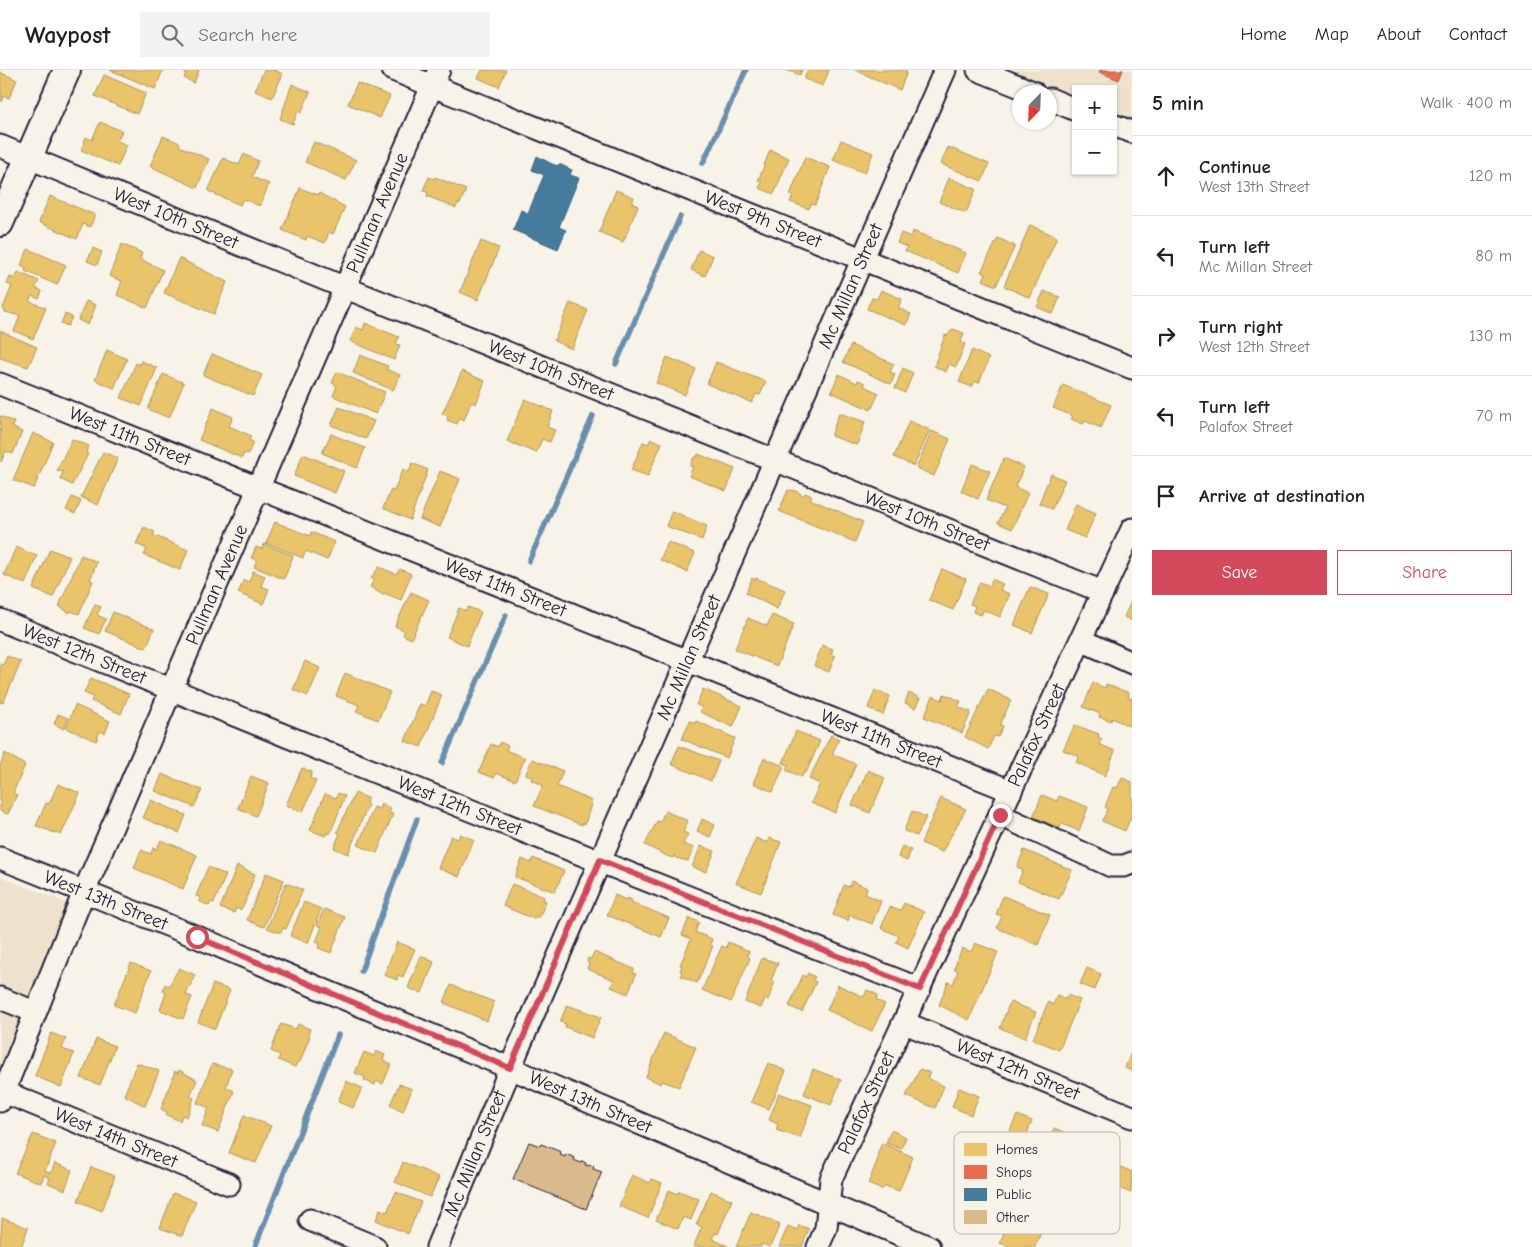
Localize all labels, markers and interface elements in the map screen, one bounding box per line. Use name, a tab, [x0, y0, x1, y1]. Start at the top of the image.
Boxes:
search box	[140, 12, 490, 57]
text: Waypost	[25, 21, 110, 49]
icon: search	[158, 21, 186, 49]
text: Search here	[198, 24, 297, 46]
text: Home	[1240, 24, 1287, 45]
text: Map	[1315, 24, 1349, 45]
text: About	[1377, 24, 1421, 45]
text: Contact	[1449, 24, 1507, 45]
north arrow	[1012, 85, 1057, 130]
map controls	[1072, 85, 1117, 175]
button: +	[1072, 85, 1117, 130]
text: 5 min	[1152, 91, 1204, 115]
text: Walk · 400 m	[1420, 94, 1512, 112]
button: −	[1072, 130, 1117, 175]
street label: Pullman Avenue	[342, 149, 413, 276]
text: Continue	[1199, 156, 1271, 178]
icon: ahead	[1152, 162, 1180, 190]
text: 120 m	[1469, 167, 1512, 185]
text: West 13th Street	[1199, 178, 1309, 196]
street label: West 10th Street	[110, 183, 242, 254]
street label: West 9th Street	[701, 186, 825, 253]
street label: Mc Millan Street	[814, 220, 888, 352]
text: Turn left	[1199, 236, 1270, 258]
icon: left	[1152, 242, 1180, 270]
text: 80 m	[1475, 247, 1512, 265]
text: Mc Millan Street	[1199, 258, 1312, 276]
text: Turn right	[1199, 316, 1283, 338]
icon: right	[1152, 322, 1180, 350]
text: 130 m	[1469, 327, 1512, 345]
street label: West 10th Street	[485, 335, 617, 406]
text: West 12th Street	[1199, 338, 1310, 356]
text: Turn left	[1199, 396, 1270, 418]
street label: West 11th Street	[66, 402, 194, 471]
icon: left	[1152, 402, 1180, 430]
text: 70 m	[1476, 407, 1512, 425]
text: Palafox Street	[1199, 418, 1293, 436]
icon: arrive	[1152, 482, 1180, 510]
text: Arrive at destination	[1199, 485, 1365, 507]
street label: West 10th Street	[861, 486, 993, 557]
street label: Pullman Avenue	[181, 521, 252, 648]
button: Save	[1152, 550, 1327, 595]
button: Share	[1337, 550, 1512, 595]
street label: West 11th Street	[442, 553, 570, 622]
street label: Mc Millan Street	[652, 591, 726, 724]
street label: West 12th Street	[19, 619, 150, 689]
street label: Palafox Street	[1003, 680, 1070, 790]
street label: West 11th Street	[817, 704, 946, 773]
street label: West 12th Street	[395, 771, 525, 841]
route end	[989, 804, 1012, 827]
street label: West 13th Street	[41, 866, 171, 935]
route start	[186, 926, 209, 949]
street label: West 12th Street	[953, 1034, 1083, 1105]
street label: Palafox Street	[833, 1047, 900, 1158]
street label: West 13th Street	[526, 1066, 656, 1138]
street label: Mc Millan Street	[440, 1087, 511, 1220]
street label: West 14th Street	[51, 1103, 181, 1173]
legend	[954, 1132, 1120, 1234]
text: Homes	[996, 1141, 1038, 1158]
text: Shops	[996, 1164, 1032, 1181]
text: Public	[996, 1186, 1032, 1203]
text: Other	[996, 1209, 1030, 1226]

